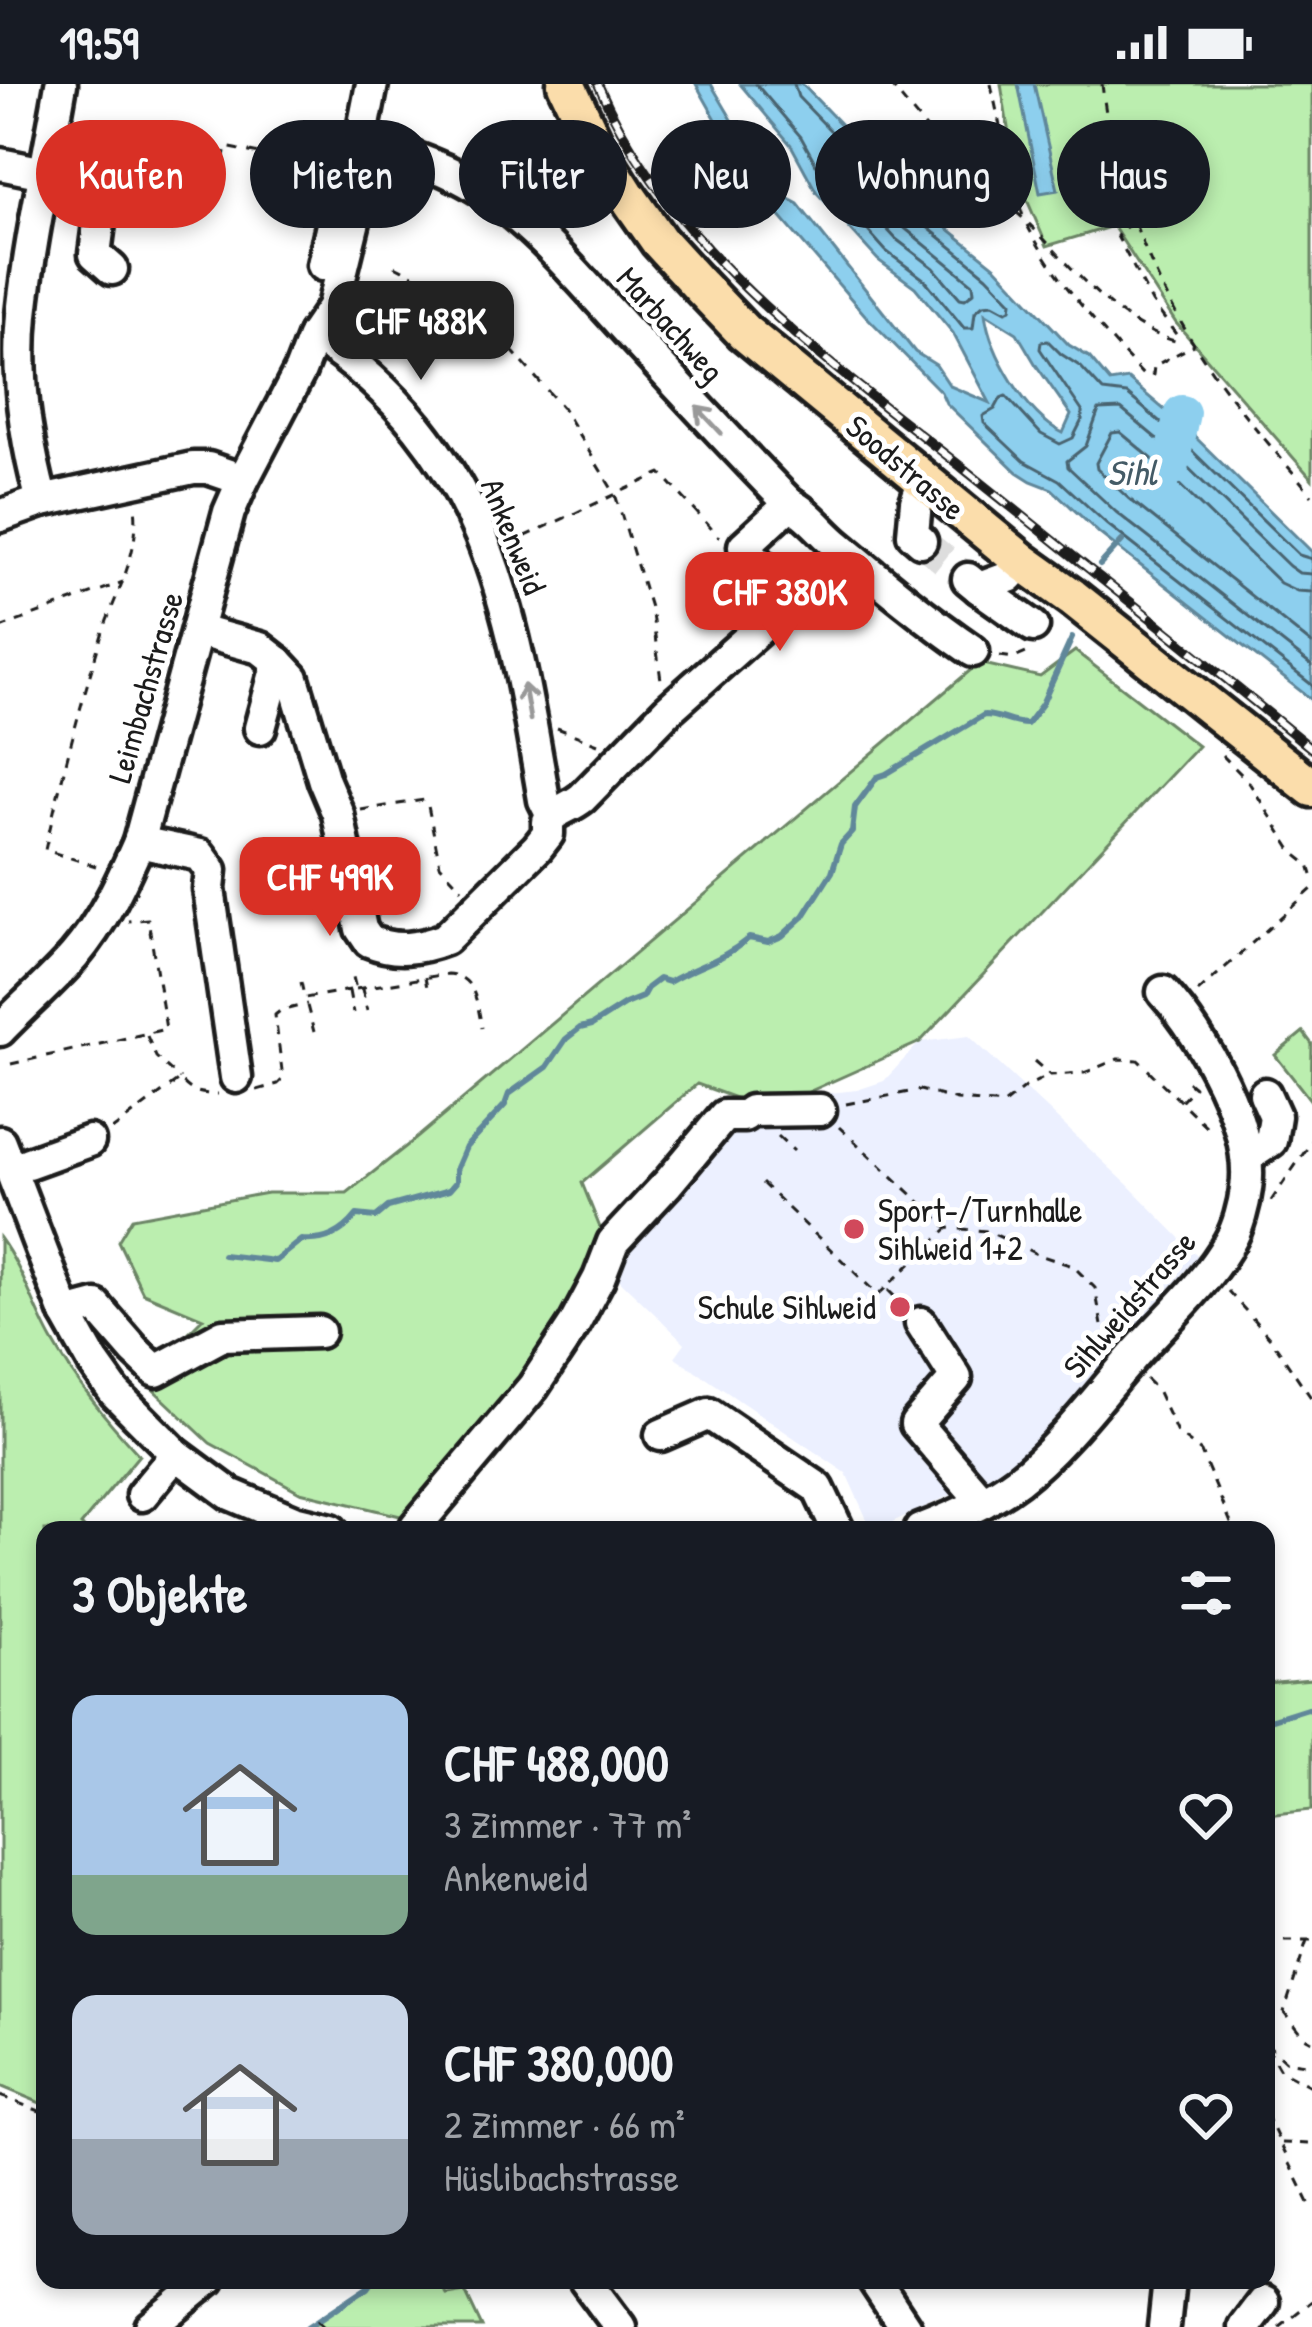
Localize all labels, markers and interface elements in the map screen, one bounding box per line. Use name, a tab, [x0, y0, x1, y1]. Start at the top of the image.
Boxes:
text: 19:59	[60, 12, 139, 73]
chip: Kaufen	[36, 120, 226, 228]
chip: Mieten	[250, 120, 435, 228]
chip: Filter	[459, 120, 627, 228]
chip: Neu	[651, 120, 791, 228]
chip: Wohnung	[815, 120, 1033, 228]
chip: Haus	[1057, 120, 1210, 228]
street label: Marbachweg	[607, 257, 735, 392]
pin: CHF 488K	[297, 281, 545, 383]
text: CHF 488K	[355, 293, 487, 346]
street label: Soodstrasse	[837, 404, 975, 530]
one-way arrow	[696, 406, 724, 436]
water label: Sihl	[1107, 447, 1158, 496]
street label: Ankenweid	[471, 471, 557, 601]
pin: CHF 380K	[656, 552, 904, 654]
text: CHF 380K	[712, 564, 848, 617]
street label: Leimbachstrasse	[97, 586, 193, 788]
one-way arrow	[515, 684, 538, 723]
pin: CHF 499K	[206, 837, 454, 939]
text: CHF 499K	[267, 849, 393, 902]
place label: Sport-/Turnhalle Sihlweid 1+2	[878, 1188, 1082, 1270]
marker: Sport-/Turnhalle Sihlweid 1+2	[841, 1216, 867, 1242]
street label: Sihlweidstrasse	[1053, 1221, 1205, 1387]
place label: Schule Sihlweid	[698, 1285, 876, 1329]
marker: Schule Sihlweid	[887, 1294, 913, 1320]
text: 3 Objekte	[72, 1559, 247, 1628]
icon: filters	[1173, 1560, 1239, 1626]
text: CHF 488,000	[444, 1728, 669, 1797]
icon: home	[168, 1743, 312, 1887]
icon: heart	[1173, 1782, 1239, 1848]
text: 3 Zimmer · 77 m²	[444, 1797, 691, 1850]
text: Ankenweid	[444, 1850, 588, 1903]
text: CHF 380,000	[444, 2028, 673, 2097]
icon: home	[168, 2043, 312, 2187]
icon: heart	[1173, 2082, 1239, 2148]
text: 2 Zimmer · 66 m²	[444, 2097, 685, 2150]
text: Hüslibachstrasse	[444, 2150, 679, 2203]

